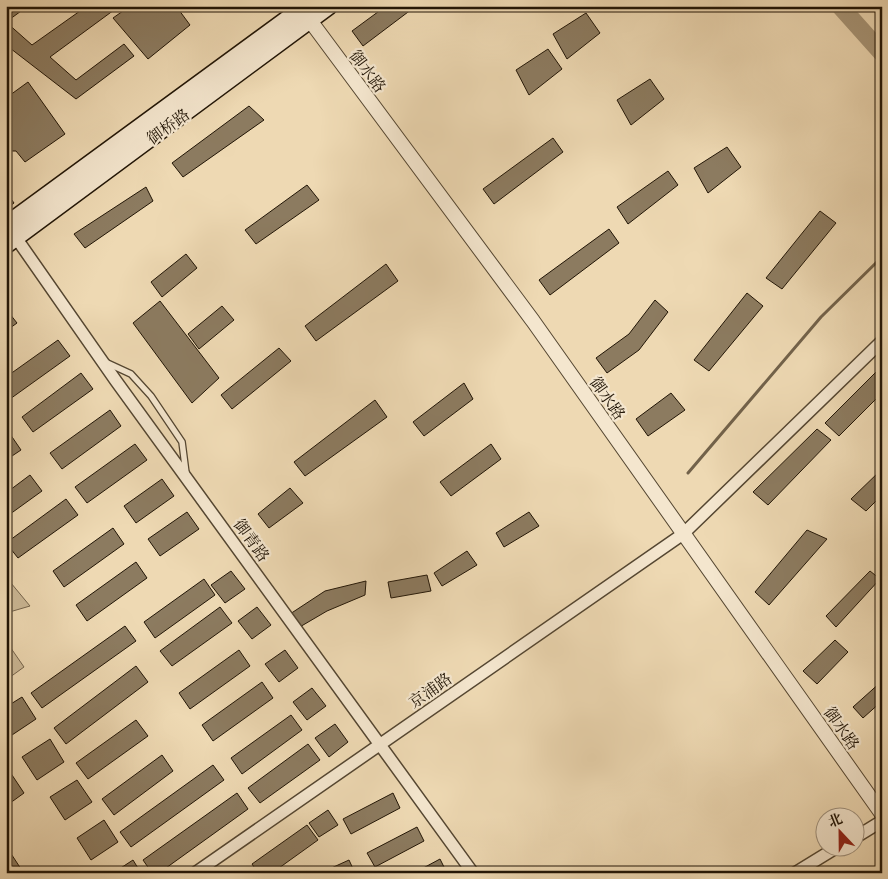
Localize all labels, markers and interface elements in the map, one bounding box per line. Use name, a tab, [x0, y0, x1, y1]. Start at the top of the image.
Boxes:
street label: 御水路	[346, 46, 390, 96]
street label: 御桥路	[143, 104, 193, 148]
street label: 御水路	[586, 373, 630, 423]
street label: 御青路	[230, 515, 274, 565]
street label: 京浦路	[405, 668, 455, 712]
street label: 御水路	[820, 703, 864, 753]
north arrow	[816, 806, 866, 856]
text: 北	[825, 809, 845, 831]

